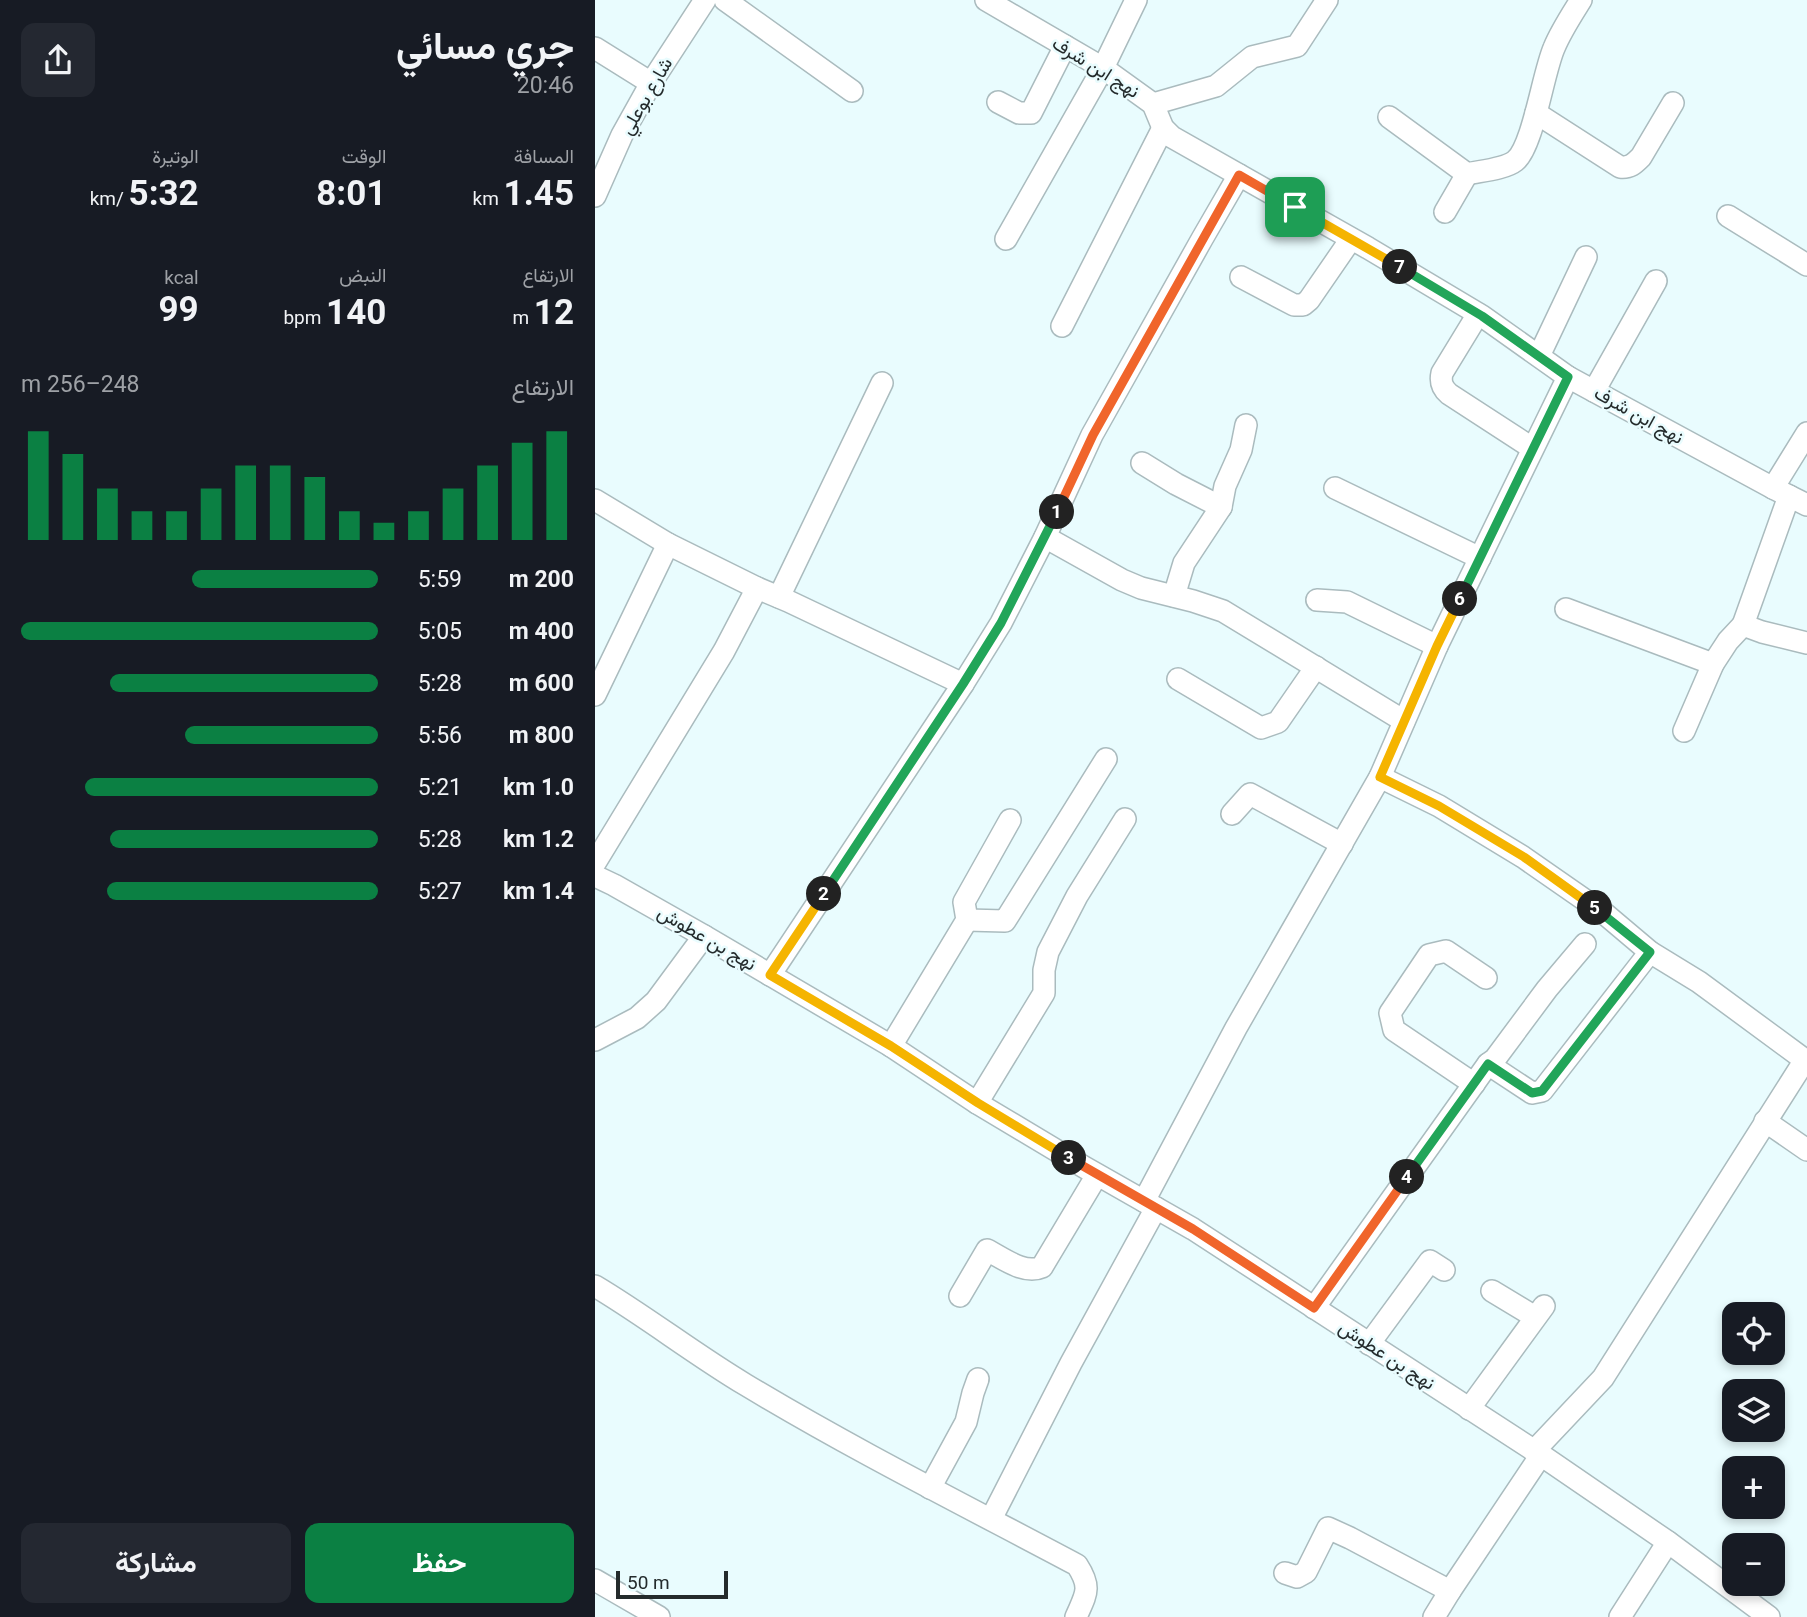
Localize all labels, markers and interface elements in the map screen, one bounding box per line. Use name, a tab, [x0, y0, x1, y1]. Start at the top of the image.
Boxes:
button: share	[21, 23, 95, 97]
text: جري مسائي	[396, 24, 574, 68]
street label: نهج ابن شرف	[1047, 31, 1144, 105]
street label: شارع بوعلي	[615, 53, 681, 141]
text: 20:46	[517, 72, 574, 99]
text: الوتيرة	[152, 145, 199, 168]
text: الوقت	[342, 145, 386, 168]
text: المسافة	[514, 145, 574, 168]
text: 5:32	[129, 173, 199, 214]
text: 8:01	[316, 173, 386, 214]
text: 1.45	[504, 173, 574, 214]
pin	[1265, 177, 1325, 237]
text: /km	[90, 187, 129, 210]
text: km	[473, 187, 504, 210]
icon: arrive	[1276, 188, 1314, 226]
pin: 7	[1383, 250, 1417, 284]
text: 7	[1394, 255, 1405, 278]
text: النبض	[339, 264, 386, 287]
text: الارتفاع	[522, 264, 574, 287]
text: kcal	[164, 266, 199, 289]
text: 99	[159, 289, 199, 330]
text: 140	[326, 292, 386, 333]
text: 12	[534, 292, 574, 333]
text: bpm	[283, 306, 326, 329]
text: m	[512, 306, 534, 329]
text: 248–256 m	[21, 371, 140, 398]
text: الارتفاع	[512, 374, 574, 401]
street label: نهج ابن شرف	[1589, 381, 1688, 451]
pin: 1	[1039, 494, 1075, 530]
text: 1	[1051, 500, 1062, 523]
text: 5:59	[418, 566, 462, 593]
text: 200 m	[509, 566, 574, 593]
pin: 6	[1443, 582, 1477, 616]
text: 6	[1454, 587, 1465, 610]
text: 5:05	[418, 618, 462, 645]
text: 400 m	[509, 618, 574, 645]
text: 5:28	[418, 670, 462, 697]
text: 600 m	[509, 670, 574, 697]
text: 5:56	[418, 722, 462, 749]
text: 800 m	[509, 722, 574, 749]
text: 5:21	[418, 774, 462, 801]
text: 1.0 km	[503, 774, 574, 801]
text: 5:28	[418, 826, 462, 853]
text: 1.2 km	[503, 826, 574, 853]
pin: 2	[807, 876, 841, 912]
text: 5:27	[418, 878, 462, 905]
text: 1.4 km	[503, 878, 574, 905]
text: 2	[818, 882, 829, 905]
pin: 5	[1577, 890, 1613, 926]
text: 5	[1589, 896, 1600, 919]
street label: نهج بن عطوش	[652, 900, 761, 977]
pin: 3	[1051, 1140, 1086, 1176]
text: 3	[1063, 1146, 1074, 1169]
pin: 4	[1389, 1160, 1425, 1194]
text: 4	[1401, 1165, 1412, 1188]
map controls	[1722, 1302, 1785, 1596]
button: locate	[1722, 1302, 1785, 1365]
street label: نهج بن عطوش	[1333, 1315, 1440, 1396]
button: layers	[1722, 1379, 1785, 1442]
button: +	[1722, 1456, 1785, 1519]
button: مشاركة	[21, 1523, 291, 1603]
button: حفظ	[305, 1523, 574, 1603]
button: −	[1722, 1533, 1785, 1596]
scale bar	[616, 1568, 728, 1600]
text: 50 m	[627, 1571, 670, 1594]

